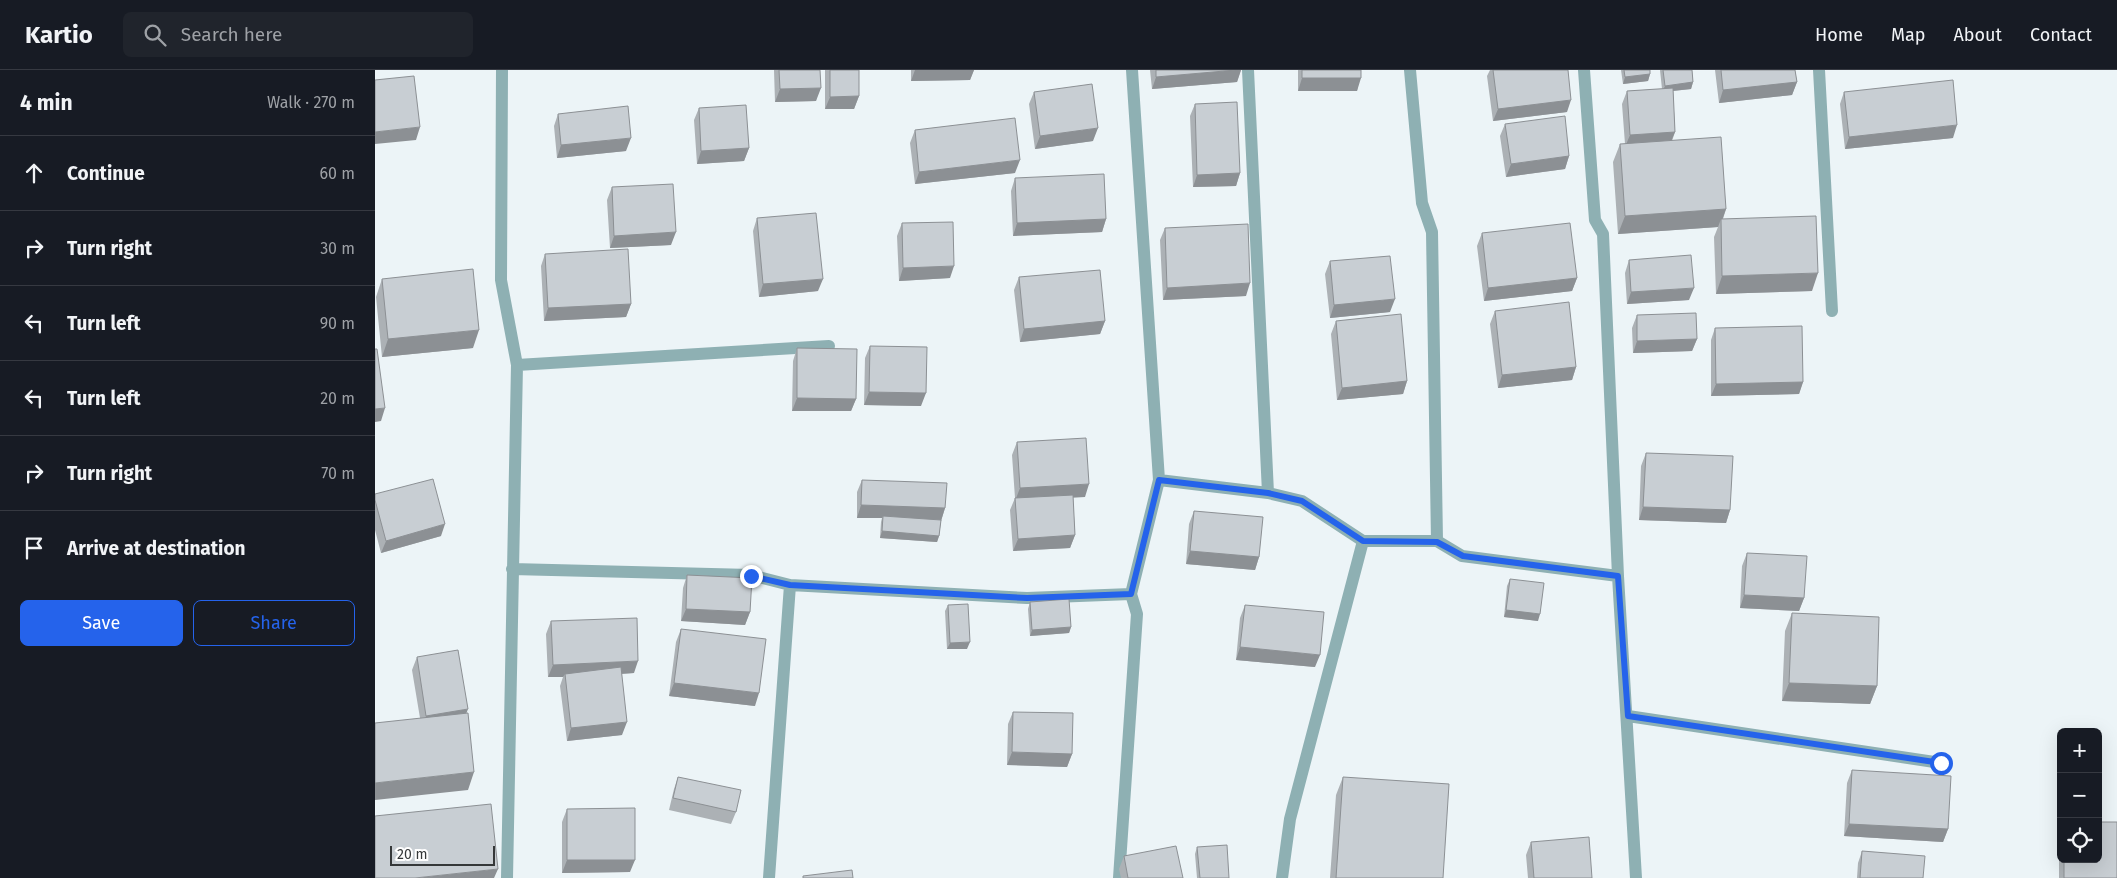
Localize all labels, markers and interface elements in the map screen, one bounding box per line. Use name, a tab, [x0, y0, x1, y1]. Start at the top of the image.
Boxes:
search box	[123, 12, 473, 57]
text: Kartio	[25, 21, 93, 49]
icon: search	[141, 21, 169, 49]
text: Search here	[181, 23, 282, 46]
text: Home	[1815, 24, 1863, 46]
text: Map	[1891, 24, 1925, 46]
text: About	[1953, 24, 2002, 46]
text: Contact	[2030, 24, 2092, 46]
text: 4 min	[20, 90, 73, 116]
text: Walk · 270 m	[267, 93, 355, 112]
icon: ahead	[20, 159, 48, 187]
text: Continue	[67, 162, 145, 185]
text: 60 m	[320, 164, 355, 183]
icon: right	[20, 234, 48, 262]
text: Turn right	[67, 237, 152, 260]
text: 30 m	[320, 239, 355, 258]
icon: left	[20, 309, 48, 337]
text: Turn left	[67, 312, 141, 335]
text: 90 m	[320, 314, 355, 333]
icon: left	[20, 384, 48, 412]
text: Turn left	[67, 387, 141, 410]
text: 20 m	[320, 389, 355, 408]
icon: right	[20, 459, 48, 487]
text: Turn right	[67, 462, 152, 485]
text: 70 m	[321, 464, 355, 483]
icon: arrive	[20, 534, 48, 562]
text: Arrive at destination	[67, 537, 246, 560]
route end	[740, 565, 763, 588]
button: Save	[20, 600, 183, 646]
button: Share	[193, 600, 355, 646]
map controls	[2057, 728, 2102, 863]
button: +	[2057, 728, 2102, 773]
route start	[1930, 752, 1953, 775]
button: −	[2057, 773, 2102, 818]
button: locate	[2057, 818, 2102, 863]
scale bar	[390, 843, 495, 866]
text: 20 m	[397, 846, 427, 863]

